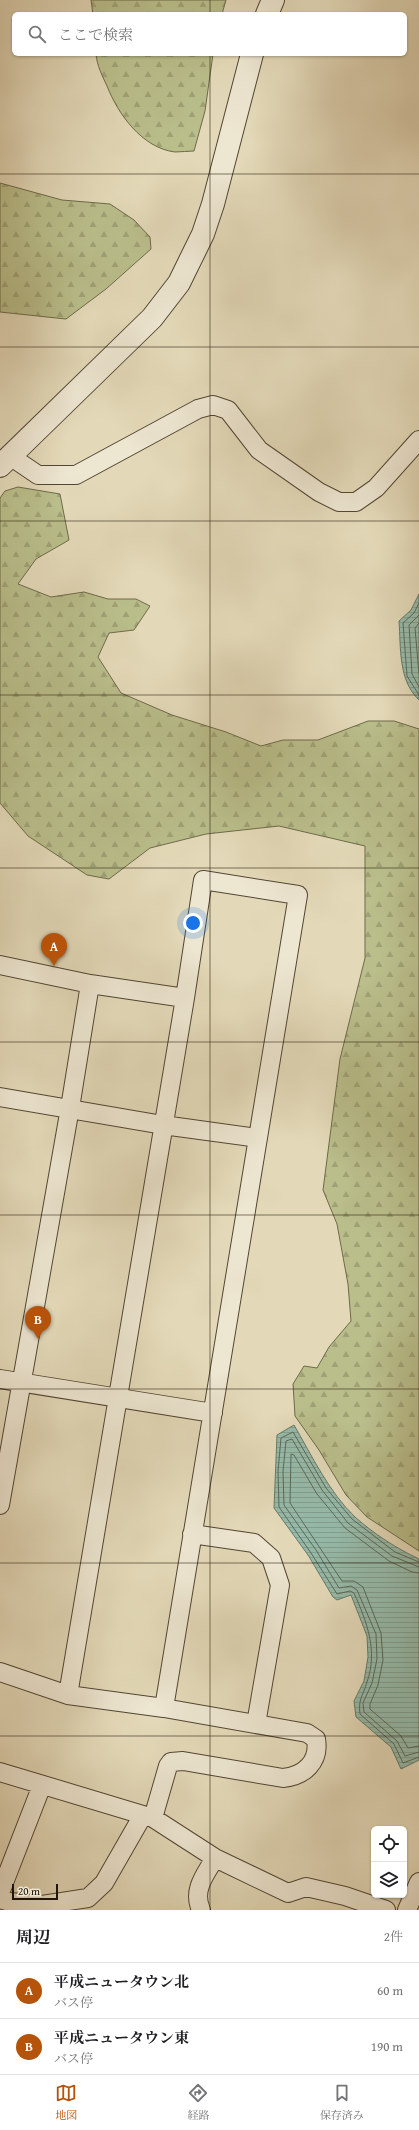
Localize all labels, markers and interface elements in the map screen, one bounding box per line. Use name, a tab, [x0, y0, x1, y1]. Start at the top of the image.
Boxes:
search box	[12, 12, 407, 56]
icon: search	[26, 23, 48, 45]
text: ここで検索	[58, 24, 133, 45]
your location	[183, 913, 203, 933]
pin: A	[41, 933, 67, 966]
pin: B	[25, 1306, 51, 1339]
map controls	[371, 1826, 407, 1898]
button: locate	[371, 1826, 407, 1862]
button: layers	[371, 1862, 407, 1898]
scale bar	[12, 1882, 58, 1901]
text: 20 m	[18, 1883, 40, 1899]
text: 周辺	[16, 1924, 50, 1949]
text: 2件	[384, 1927, 403, 1946]
text: 平成ニュータウン北	[54, 1971, 189, 1992]
text: A	[25, 1981, 33, 2000]
text: 60 m	[377, 1981, 403, 2000]
text: バス停	[54, 1993, 93, 2012]
text: 平成ニュータウン東	[54, 2027, 189, 2048]
text: B	[25, 2037, 33, 2056]
text: 190 m	[371, 2037, 403, 2056]
text: バス停	[54, 2049, 93, 2068]
tab: 地図	[55, 2082, 77, 2123]
tab: 経路	[187, 2082, 209, 2123]
tab: 保存済み	[320, 2082, 364, 2123]

